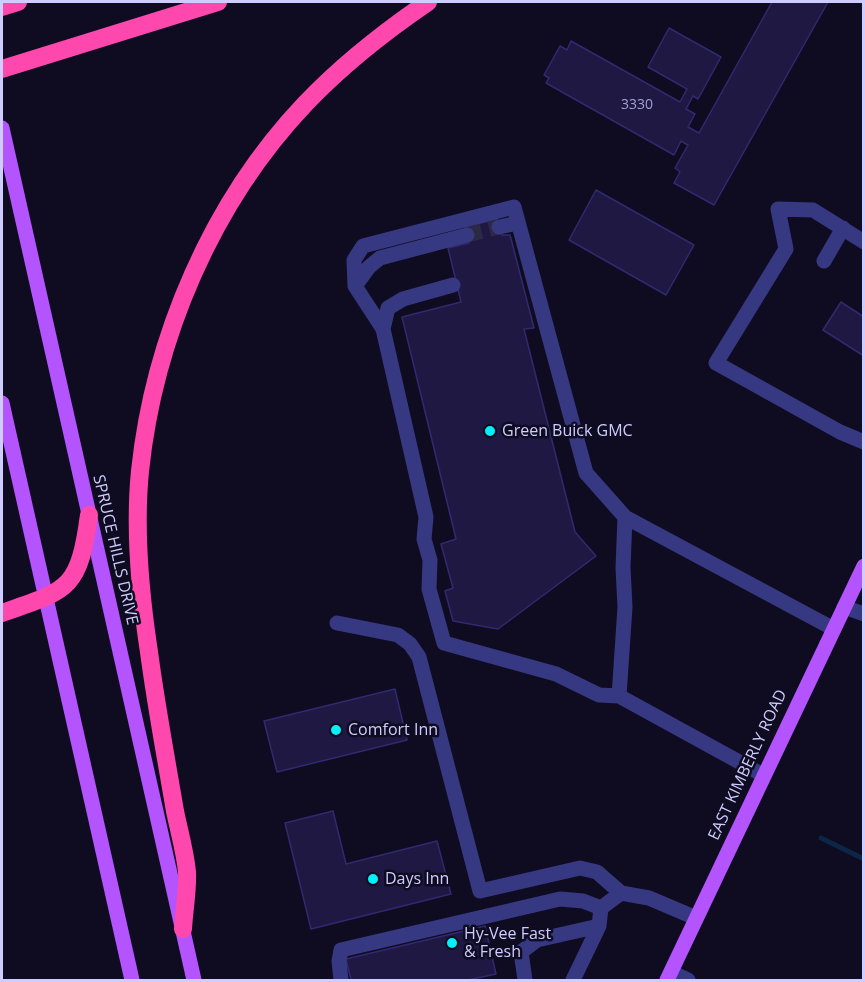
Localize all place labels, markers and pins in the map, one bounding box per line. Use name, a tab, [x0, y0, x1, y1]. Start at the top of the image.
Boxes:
place label: Green Buick GMC	[502, 421, 633, 441]
marker: Green Buick GMC	[483, 424, 497, 438]
place label: Comfort Inn	[348, 720, 438, 740]
marker: Comfort Inn	[329, 723, 343, 737]
place label: Days Inn	[385, 869, 449, 889]
marker: Days Inn	[366, 872, 380, 886]
place label: Hy-Vee Fast & Fresh	[464, 924, 551, 962]
marker: Hy-Vee Fast & Fresh	[445, 936, 459, 950]

